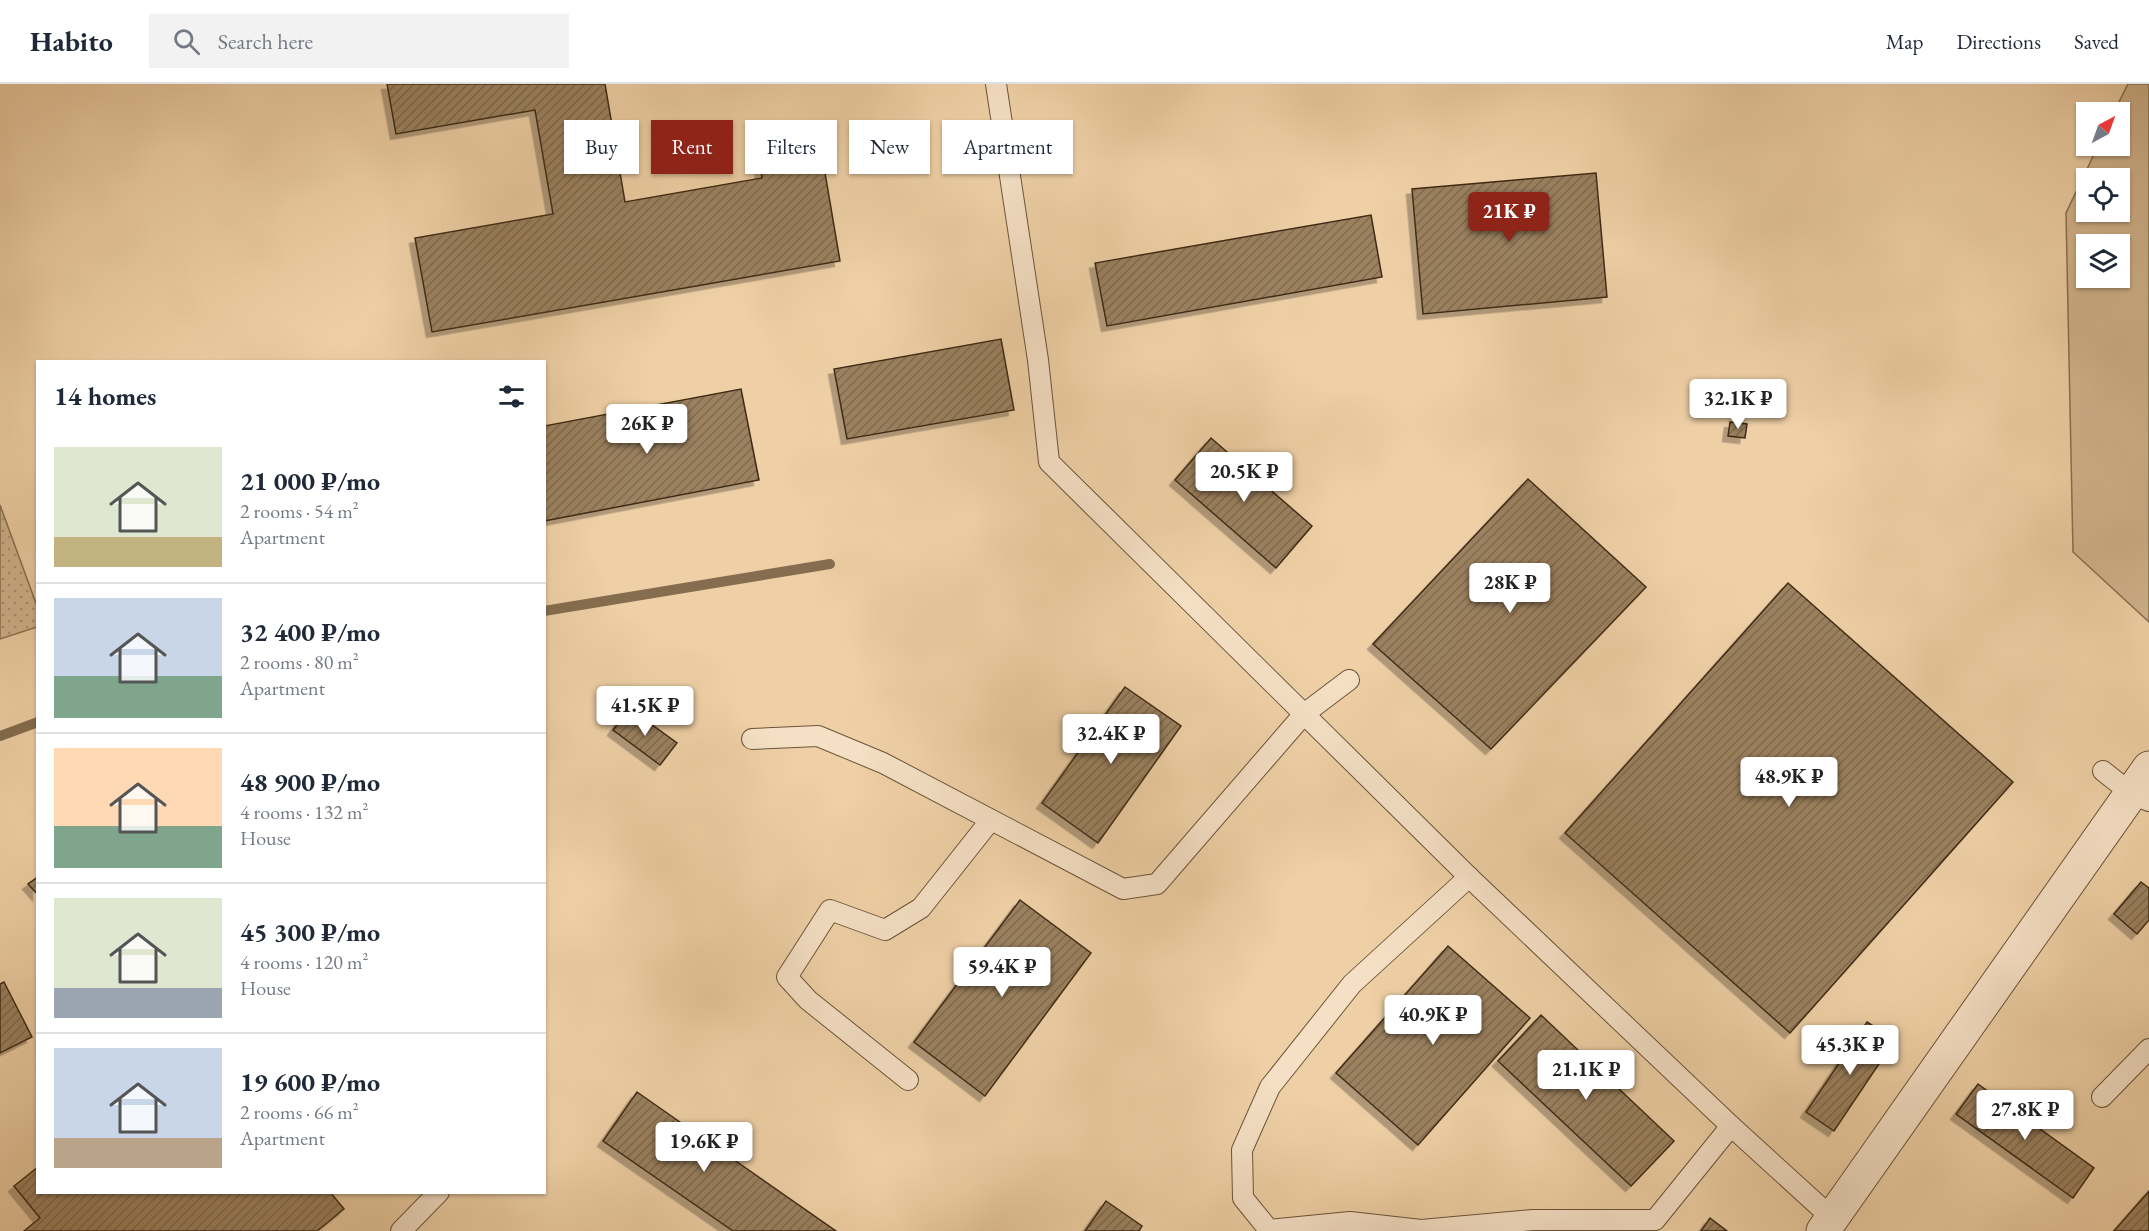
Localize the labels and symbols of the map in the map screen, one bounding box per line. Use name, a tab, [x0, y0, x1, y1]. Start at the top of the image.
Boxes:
north arrow	[2076, 102, 2130, 156]
pin: 21K ₽	[1467, 192, 1551, 243]
pin: 32.1K ₽	[1683, 379, 1793, 430]
pin: 26K ₽	[605, 404, 689, 455]
pin: 20.5K ₽	[1189, 452, 1299, 503]
pin: 28K ₽	[1468, 563, 1552, 614]
pin: 41.5K ₽	[590, 686, 700, 737]
pin: 32.4K ₽	[1056, 714, 1166, 765]
pin: 48.9K ₽	[1734, 757, 1844, 808]
pin: 59.4K ₽	[947, 947, 1057, 998]
pin: 40.9K ₽	[1378, 995, 1488, 1046]
pin: 45.3K ₽	[1795, 1025, 1905, 1076]
pin: 21.1K ₽	[1531, 1050, 1641, 1101]
pin: 27.8K ₽	[1970, 1090, 2080, 1141]
pin: 19.6K ₽	[649, 1122, 759, 1173]

